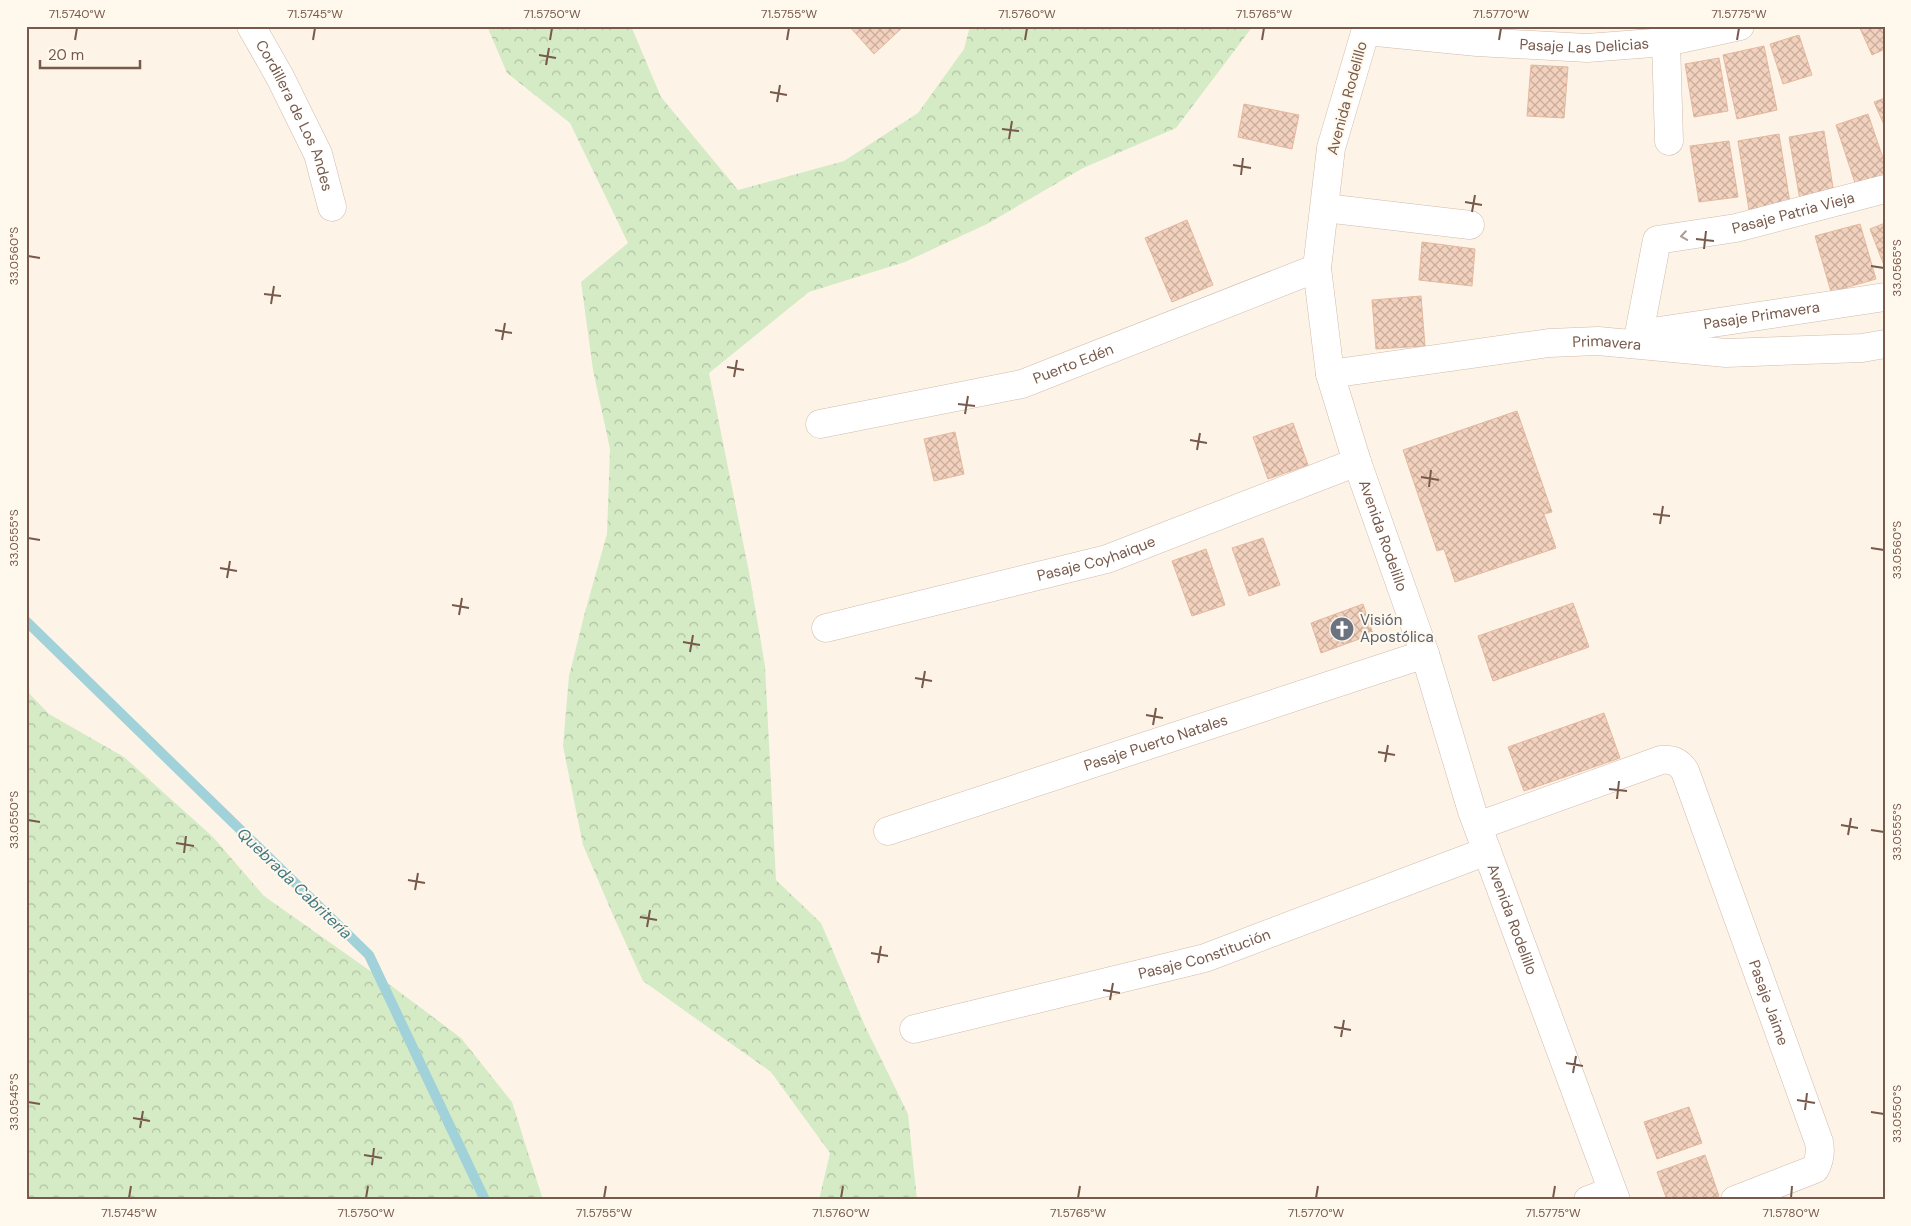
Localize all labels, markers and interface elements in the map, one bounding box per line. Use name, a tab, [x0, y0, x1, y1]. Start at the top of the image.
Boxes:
text: 71.5740°W	[49, 6, 106, 22]
text: 71.5745°W	[287, 6, 343, 22]
text: 71.5750°W	[523, 6, 581, 22]
text: 71.5755°W	[761, 6, 817, 22]
text: 71.5760°W	[998, 6, 1056, 22]
text: 71.5765°W	[1236, 6, 1292, 22]
text: 71.5770°W	[1473, 6, 1530, 22]
text: 71.5775°W	[1711, 6, 1767, 22]
street label: Pasaje Las Delicias	[1519, 33, 1650, 58]
street label: Cordillera de Los Andes	[251, 36, 337, 193]
scale bar	[40, 38, 140, 70]
street label: Avenida Rodelillo	[1322, 39, 1372, 157]
text: 20 m	[48, 45, 84, 65]
street label: Pasaje Patria Vieja	[1730, 187, 1857, 239]
text: 33.0560°S	[6, 227, 22, 285]
one-way arrow	[1680, 231, 1689, 241]
text: 33.0565°S	[1889, 239, 1905, 297]
street label: Pasaje Primavera	[1702, 297, 1821, 334]
street label: Primavera	[1572, 331, 1642, 355]
street label: Puerto Edén	[1030, 339, 1116, 389]
street label: Avenida Rodelillo	[1354, 477, 1412, 594]
text: 33.0555°S	[6, 509, 22, 567]
text: 33.0560°S	[1889, 521, 1905, 579]
street label: Pasaje Coyhaique	[1035, 531, 1158, 586]
place label: Visión Apostólica	[1360, 610, 1434, 647]
church icon: Visión Apostólica	[1329, 616, 1355, 642]
street label: Pasaje Puerto Natales	[1081, 710, 1230, 776]
text: 33.0550°S	[6, 791, 22, 849]
text: 33.0555°S	[1889, 803, 1905, 861]
water label: Quebrada Cabritería	[233, 823, 357, 944]
street label: Avenida Rodelillo	[1482, 861, 1542, 978]
street label: Pasaje Constitución	[1136, 924, 1273, 984]
street label: Pasaje Jaime	[1744, 957, 1793, 1048]
text: 33.0545°S	[6, 1073, 22, 1131]
text: 33.0550°S	[1889, 1085, 1905, 1143]
text: 71.5745°W	[101, 1205, 157, 1221]
text: 71.5750°W	[337, 1205, 395, 1221]
text: 71.5755°W	[576, 1205, 632, 1221]
text: 71.5760°W	[812, 1205, 870, 1221]
text: 71.5765°W	[1050, 1205, 1106, 1221]
text: 71.5770°W	[1288, 1205, 1345, 1221]
text: 71.5775°W	[1525, 1205, 1581, 1221]
text: 71.5780°W	[1762, 1205, 1820, 1221]

